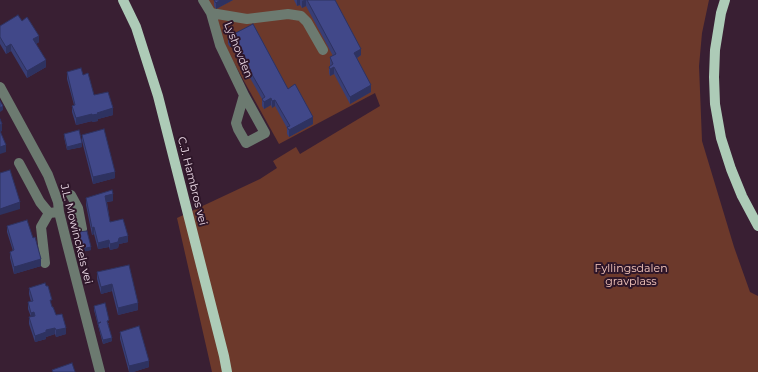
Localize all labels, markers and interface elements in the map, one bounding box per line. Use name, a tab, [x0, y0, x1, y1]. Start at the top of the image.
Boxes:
street label: Lyshovden	[221, 20, 255, 80]
street label: C.J. Hambros vei	[175, 135, 209, 227]
street label: J.L. Mowinckels vei	[57, 183, 95, 285]
park label: Fyllingsdalen gravplass	[594, 262, 668, 288]

